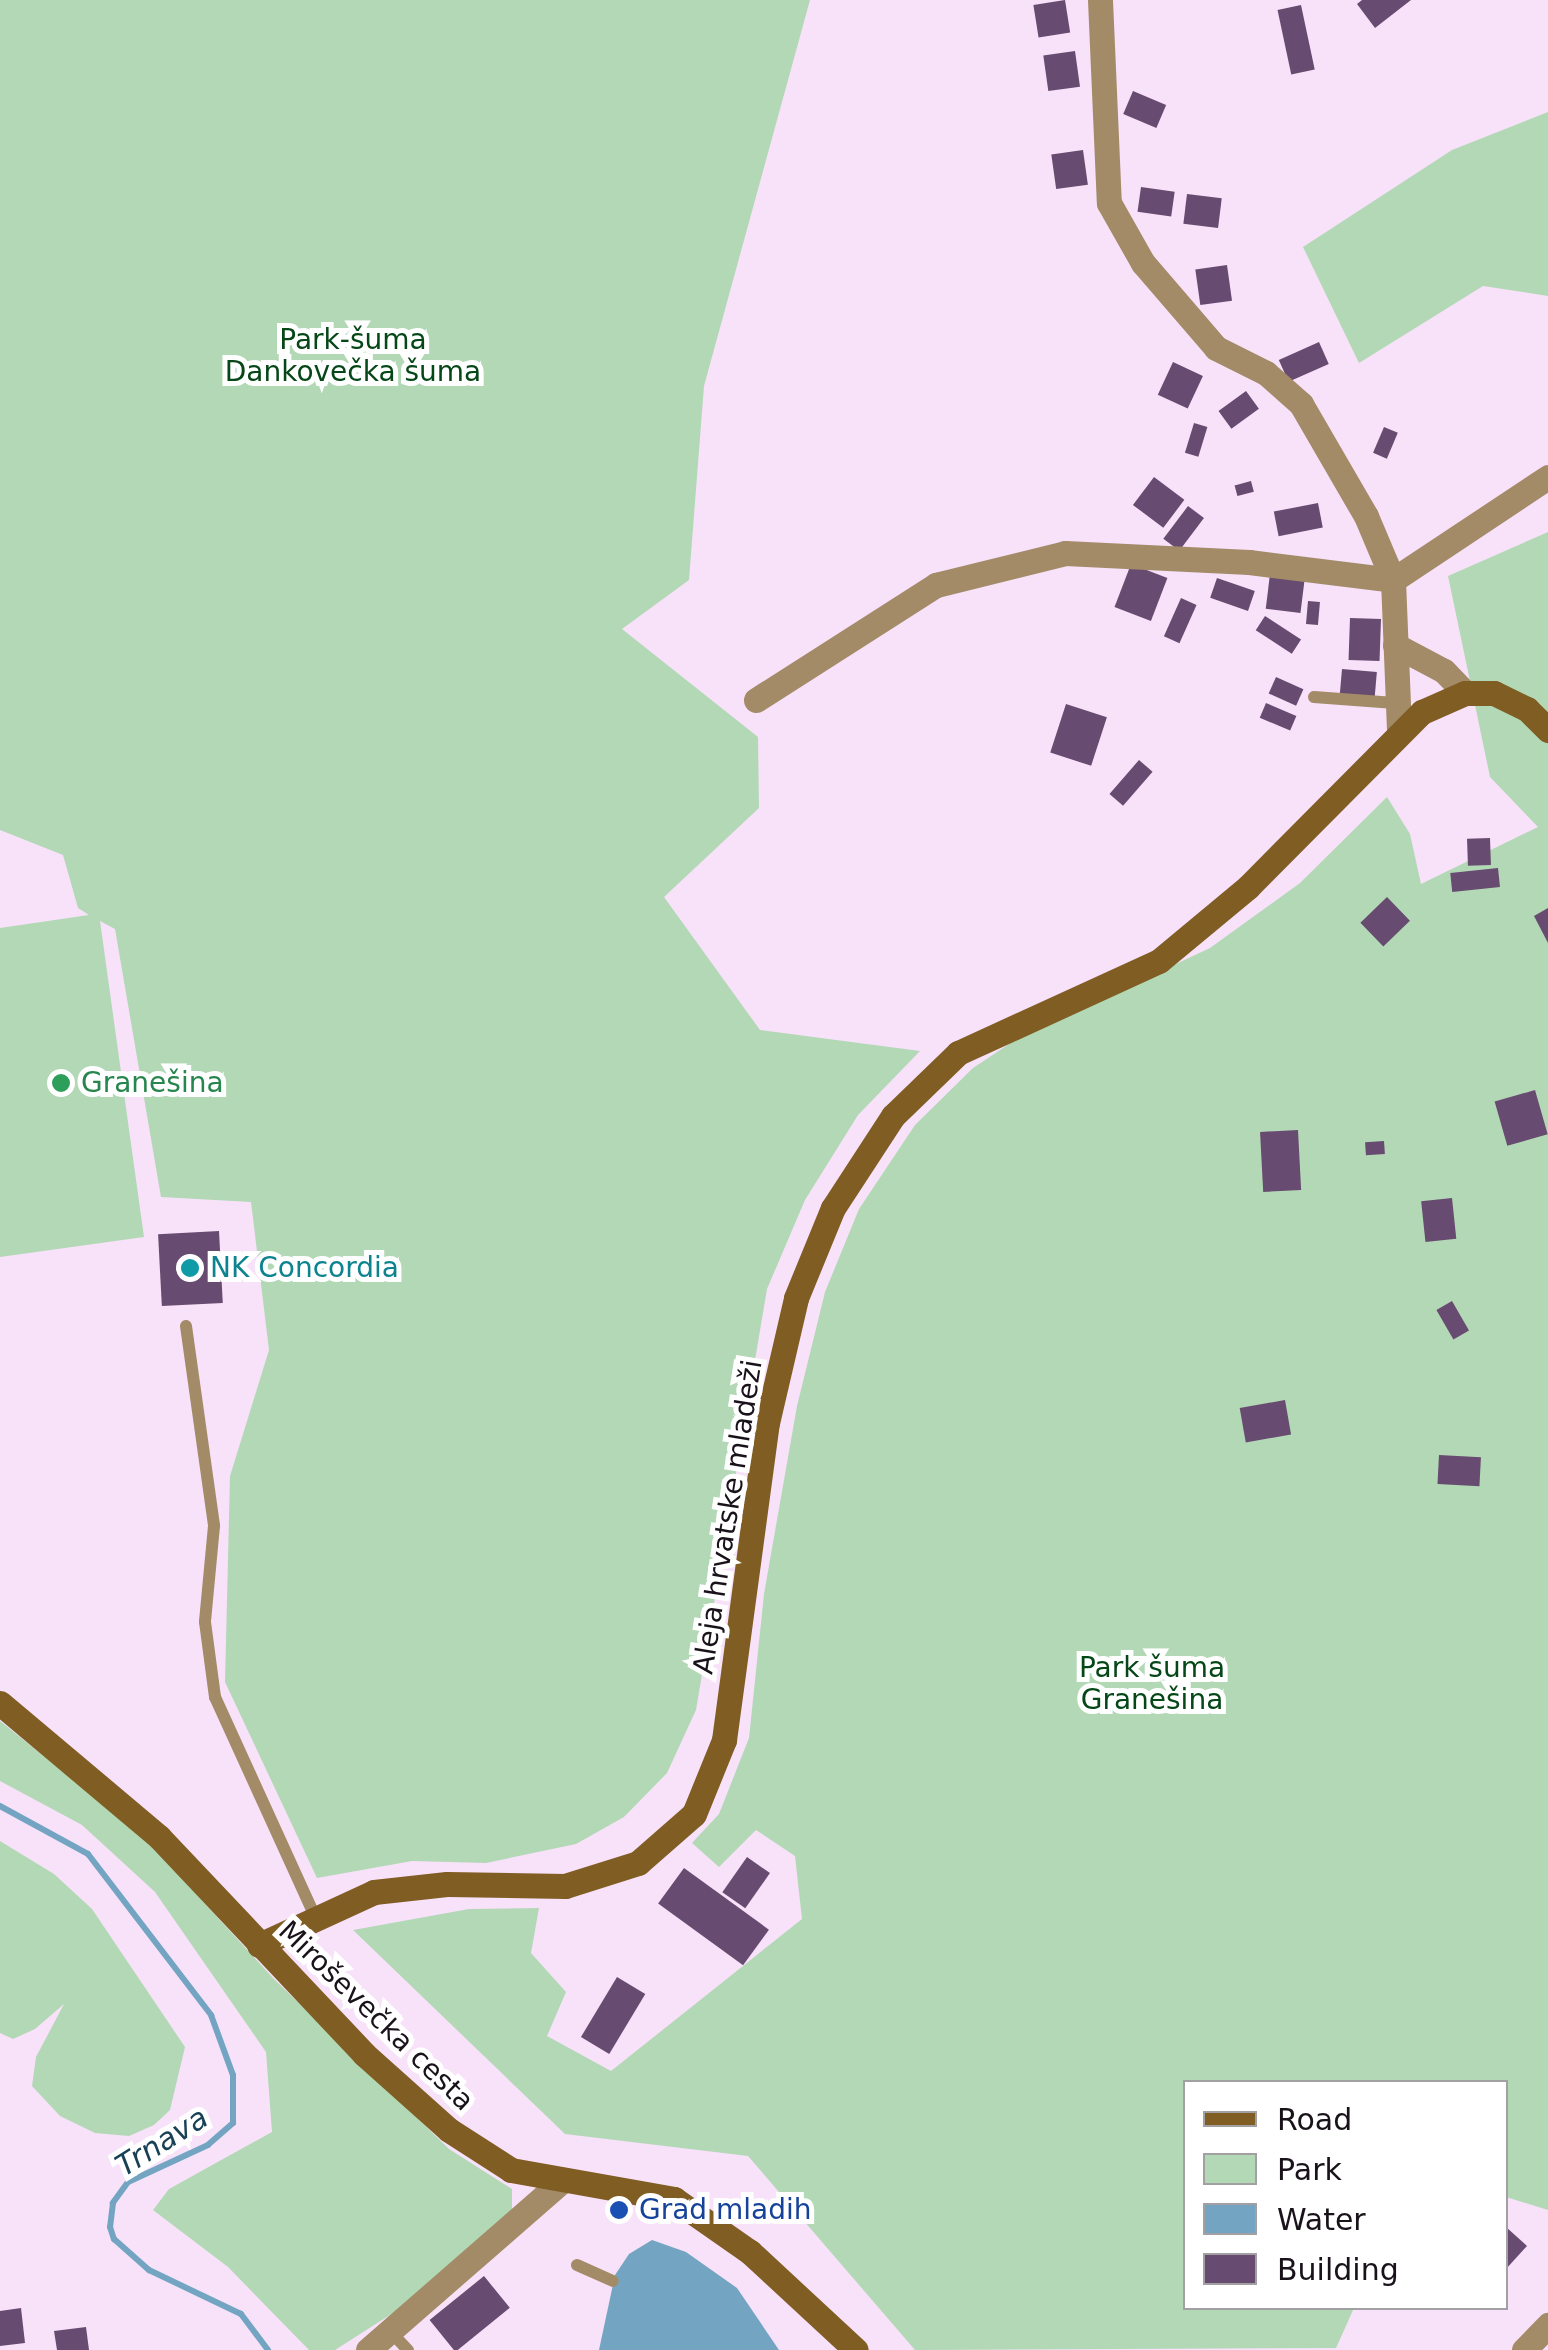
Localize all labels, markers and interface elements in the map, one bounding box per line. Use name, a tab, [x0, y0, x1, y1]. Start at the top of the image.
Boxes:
park label: Park-šuma Dankovečka šuma	[225, 323, 481, 389]
place label: Granešina	[81, 1066, 224, 1100]
marker: Granešina	[50, 1072, 72, 1094]
place label: NK Concordia	[210, 1251, 399, 1285]
marker: NK Concordia	[179, 1257, 201, 1279]
street label: Aleja hrvatske mladeži	[687, 1358, 769, 1676]
park label: Park šuma Granešina	[1079, 1651, 1225, 1717]
street label: Miroševečka cesta	[271, 1914, 481, 2118]
legend	[1183, 2080, 1508, 2310]
water label: Trnava	[109, 2100, 215, 2184]
text: Road	[1277, 2102, 1352, 2137]
text: Park	[1277, 2152, 1342, 2187]
place label: Grad mladih	[639, 2193, 812, 2227]
marker: Grad mladih	[608, 2199, 630, 2221]
text: Water	[1277, 2202, 1366, 2237]
text: Building	[1277, 2252, 1399, 2287]

